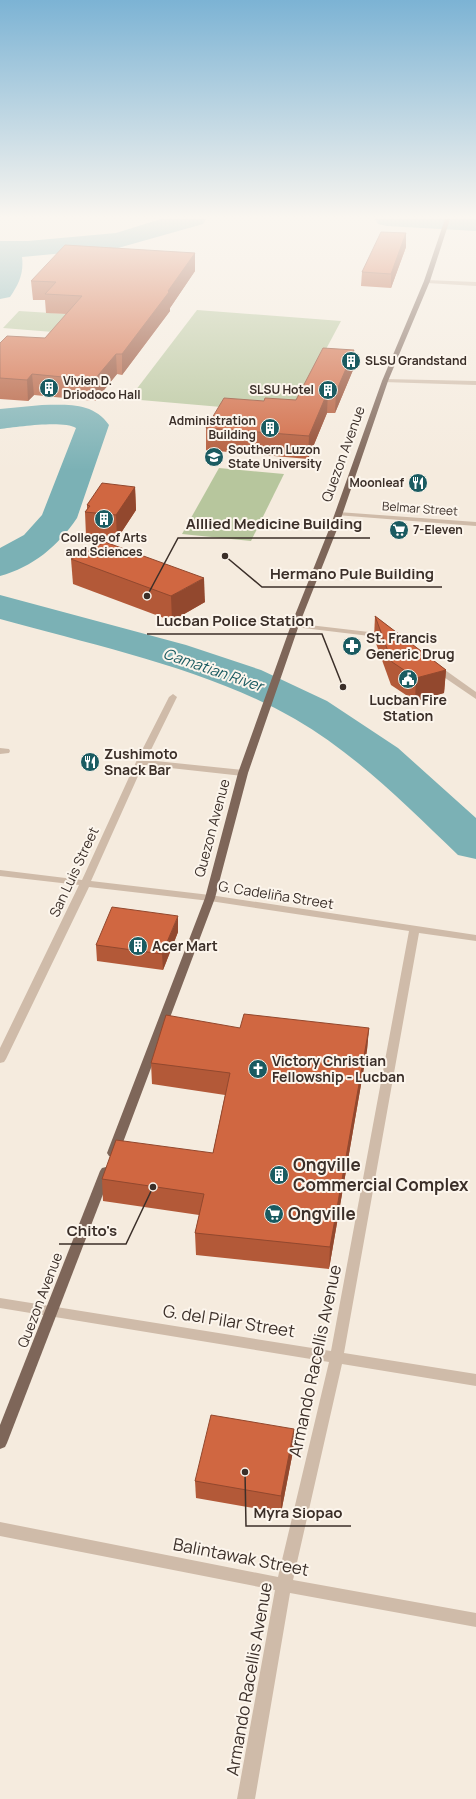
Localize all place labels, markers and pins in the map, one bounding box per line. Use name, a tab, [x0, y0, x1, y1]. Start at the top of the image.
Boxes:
building icon: SLSU Grandstand	[340, 350, 362, 372]
place label: SLSU Grandstand	[365, 352, 467, 369]
place label: Vivien D. Driodoco Hall	[63, 372, 141, 403]
building icon: Vivien D. Driodoco Hall	[38, 377, 60, 399]
building icon: SLSU Hotel	[317, 379, 339, 401]
place label: SLSU Hotel	[249, 381, 314, 398]
place label: Administration Building	[169, 412, 256, 443]
building icon: Administration Building	[259, 417, 281, 439]
place label: Southern Luzon State University	[228, 441, 322, 472]
school or university icon: Southern Luzon State University	[203, 446, 225, 468]
restaurant icon: Moonleaf	[407, 472, 429, 494]
place label: Moonleaf	[349, 474, 404, 491]
building icon: College of Arts and Sciences	[93, 508, 115, 530]
callout: Alllied Medicine Building	[178, 511, 370, 538]
supermarket icon: 7-Eleven	[388, 519, 410, 541]
place label: 7-Eleven	[413, 521, 463, 538]
place label: College of Arts and Sciences	[61, 529, 148, 560]
callout: Hermano Pule Building	[262, 560, 442, 587]
callout: Lucban Police Station	[147, 607, 322, 634]
place label: St. Francis Generic Drug	[366, 628, 455, 663]
pharmacy icon: St. Francis Generic Drug	[341, 635, 363, 657]
public building icon: Lucban Fire Station	[397, 668, 419, 690]
place label: Lucban Fire Station	[369, 690, 447, 725]
place label: Zushimoto Snack Bar	[104, 744, 178, 779]
restaurant icon: Zushimoto Snack Bar	[79, 751, 101, 773]
building icon: Acer Mart	[127, 935, 149, 957]
place label: Acer Mart	[152, 936, 218, 955]
place label: Victory Christian Fellowship - Lucban	[272, 1051, 405, 1086]
church icon: Victory Christian Fellowship - Lucban	[247, 1058, 269, 1080]
place label: Ongville Commercial Complex	[293, 1153, 469, 1196]
building icon: Ongville Commercial Complex	[268, 1164, 290, 1186]
place label: Ongville	[288, 1202, 356, 1225]
supermarket icon: Ongville	[263, 1203, 285, 1225]
callout: Chito's	[59, 1217, 126, 1244]
callout: Myra Siopao	[246, 1499, 351, 1526]

